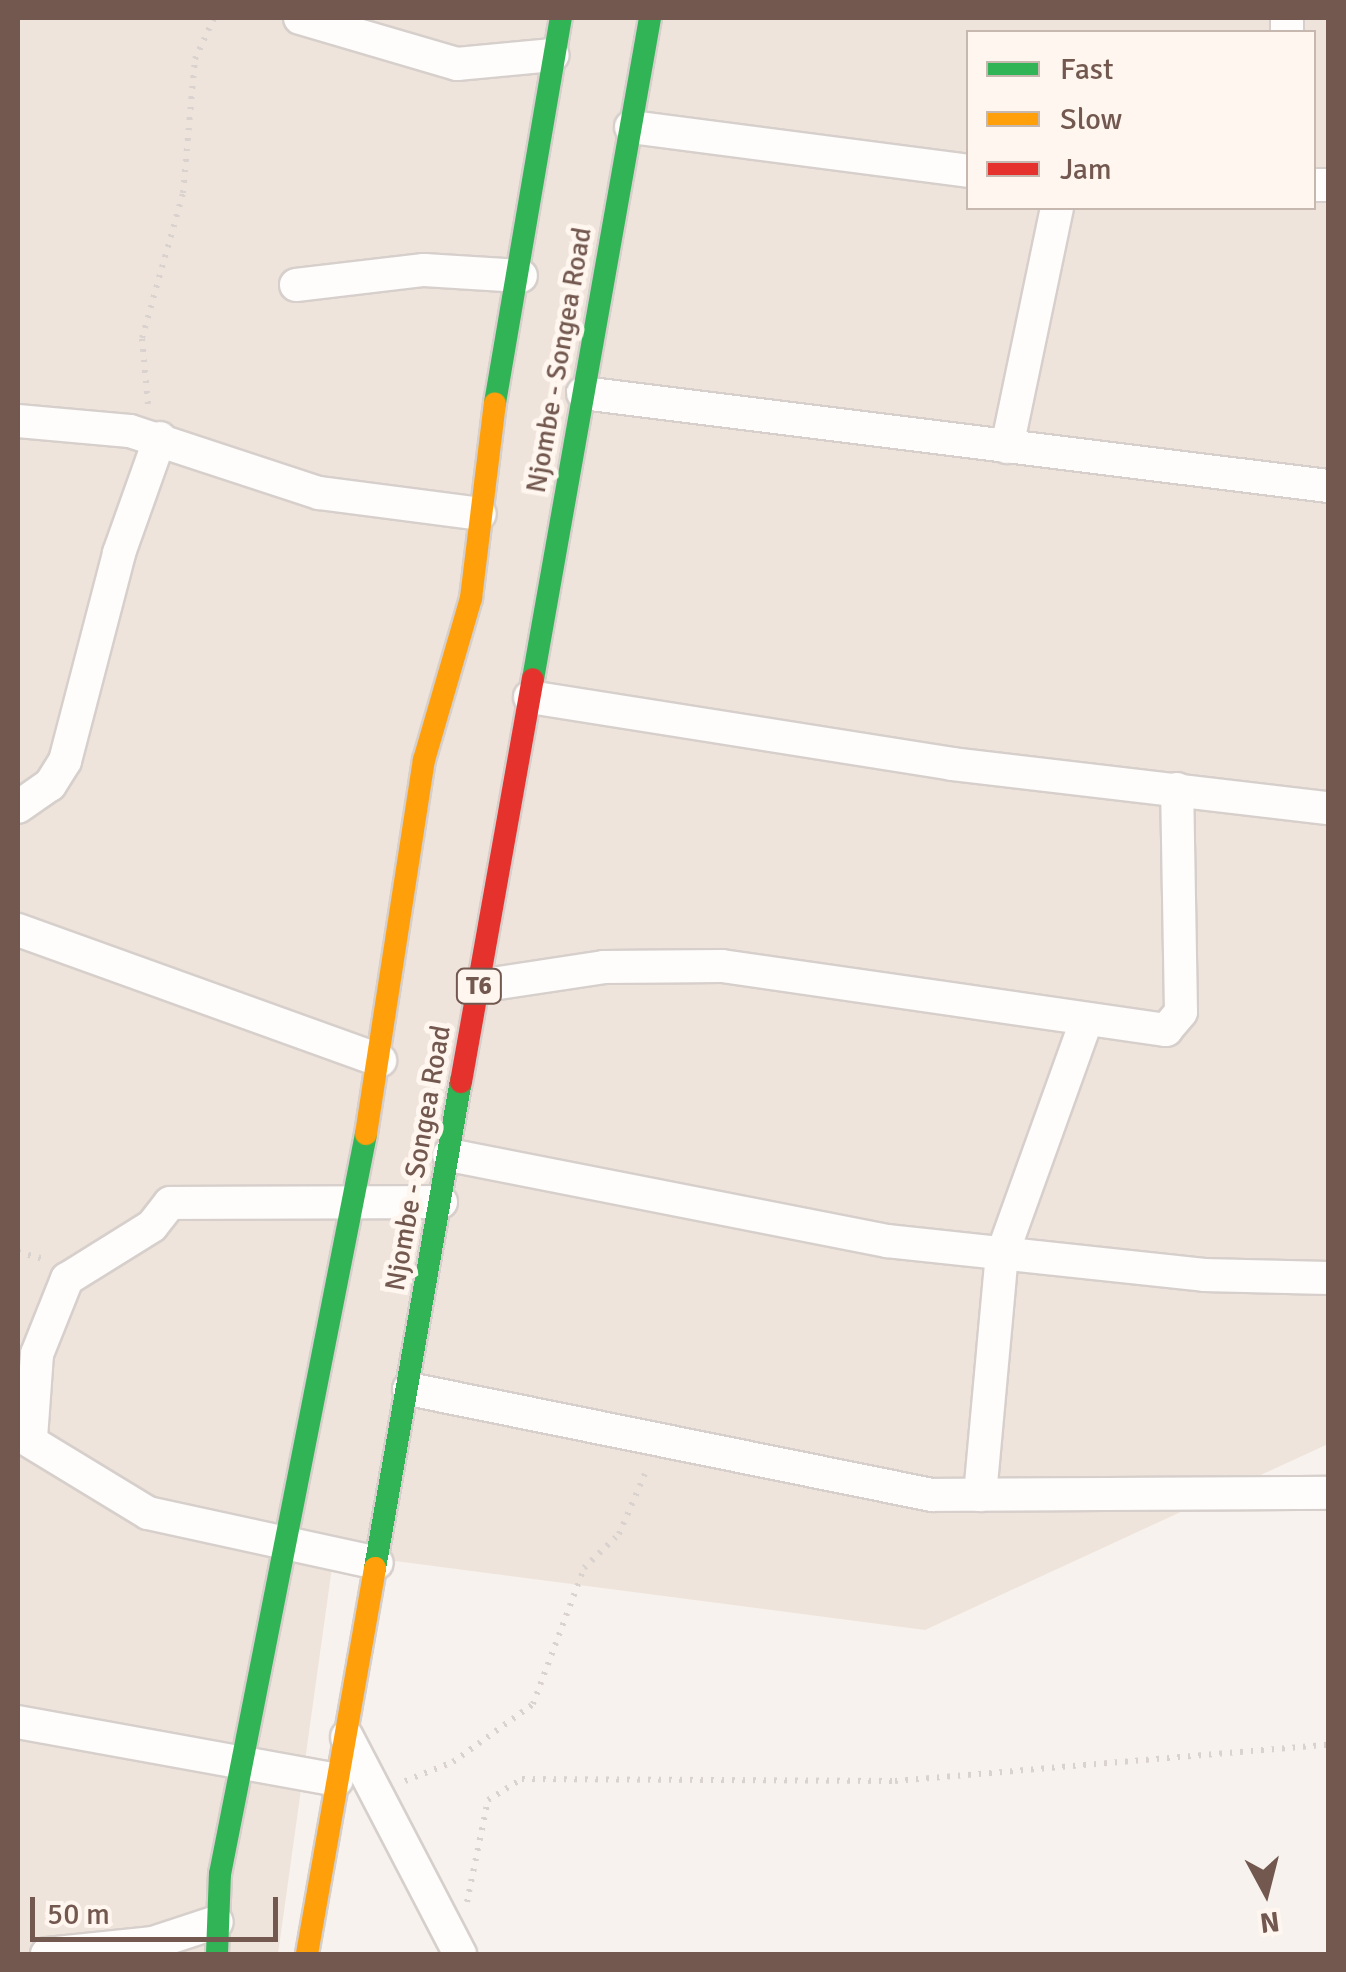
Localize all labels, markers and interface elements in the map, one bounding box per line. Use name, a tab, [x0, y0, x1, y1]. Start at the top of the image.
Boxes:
legend	[966, 30, 1316, 210]
text: Fast	[1060, 51, 1113, 88]
text: Slow	[1060, 101, 1122, 138]
text: Jam	[1060, 151, 1112, 188]
street label: Njombe - Songea Road	[519, 225, 599, 495]
road number: T6	[454, 966, 504, 1006]
street label: Njombe - Songea Road	[378, 1023, 458, 1293]
north arrow	[1216, 1842, 1316, 1942]
scale bar	[35, 1877, 282, 1939]
text: 50 m	[47, 1896, 110, 1933]
text: N	[1258, 1904, 1281, 1940]

